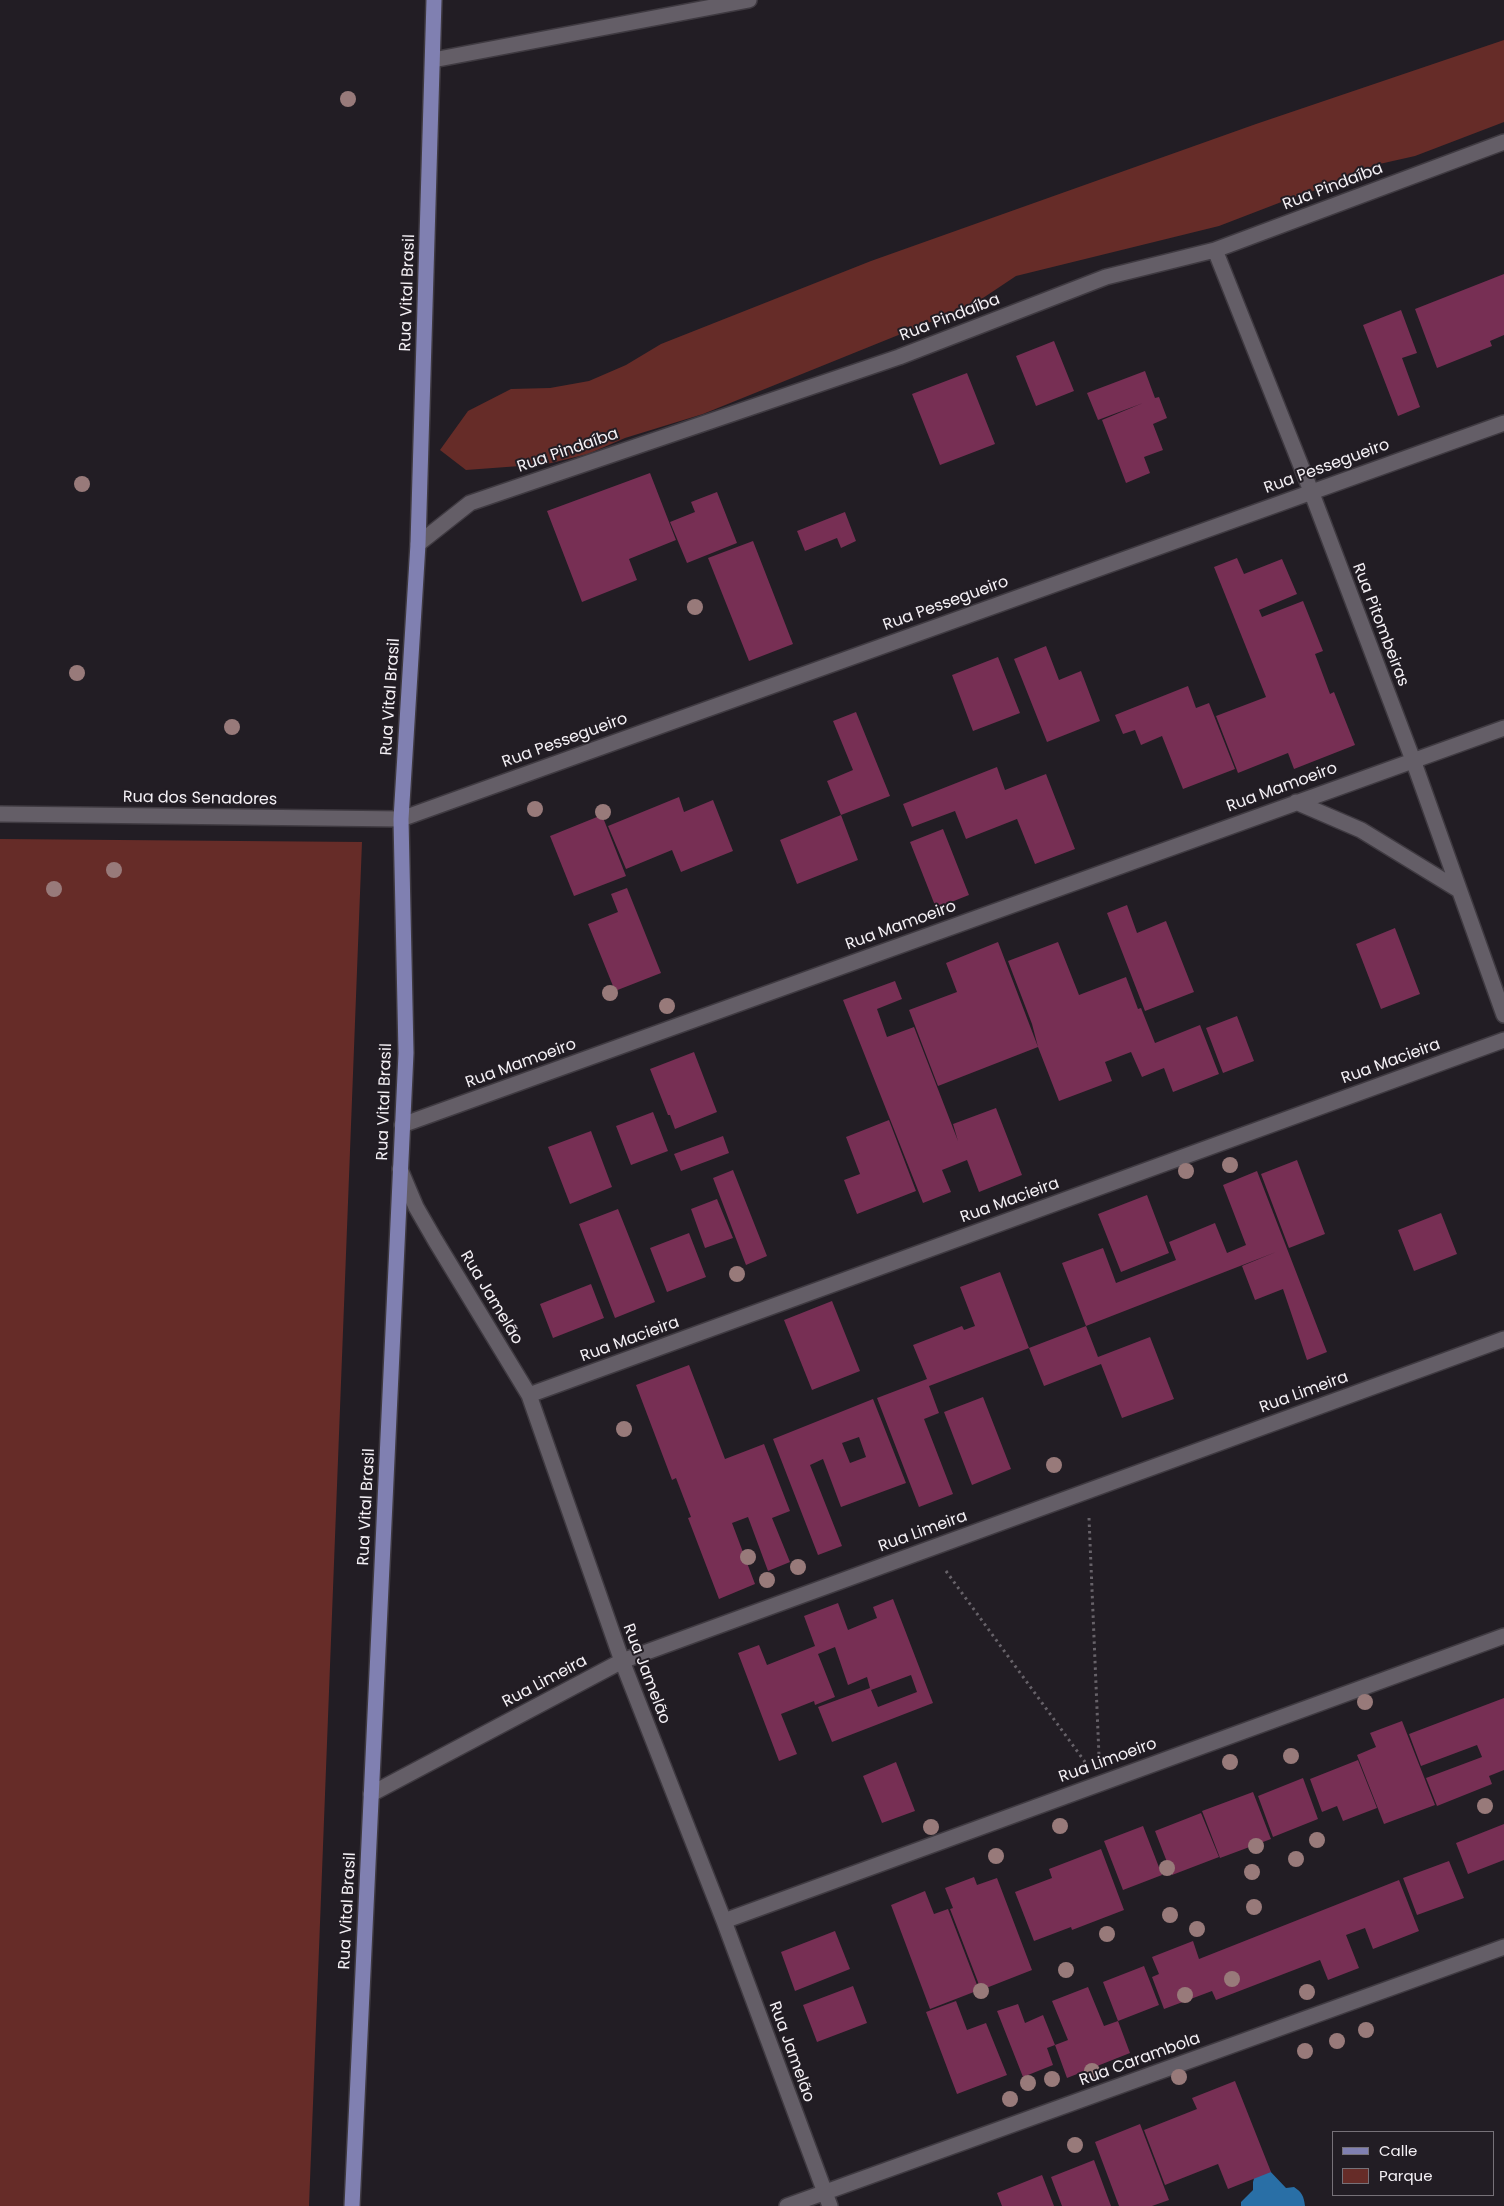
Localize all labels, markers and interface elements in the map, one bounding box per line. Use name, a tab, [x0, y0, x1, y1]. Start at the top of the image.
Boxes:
street label: Rua Pindaíba	[1280, 159, 1386, 215]
street label: Rua Vital Brasil	[396, 234, 420, 352]
street label: Rua Pindaíba	[897, 290, 1003, 346]
street label: Rua Pindaíba	[515, 425, 621, 477]
street label: Rua Pessegueiro	[1262, 435, 1392, 499]
street label: Rua Pitombeiras	[1348, 561, 1412, 689]
street label: Rua Pessegueiro	[881, 572, 1011, 636]
street label: Rua Vital Brasil	[377, 638, 405, 756]
street label: Rua Pessegueiro	[500, 709, 630, 773]
street label: Rua Mamoeiro	[1224, 759, 1340, 817]
street label: Rua dos Senadores	[123, 788, 277, 810]
street label: Rua Mamoeiro	[843, 897, 959, 955]
street label: Rua Mamoeiro	[463, 1035, 579, 1093]
street label: Rua Macieira	[1339, 1035, 1443, 1089]
street label: Rua Vital Brasil	[373, 1043, 397, 1161]
street label: Rua Macieira	[958, 1174, 1062, 1228]
street label: Rua Jamelão	[456, 1248, 526, 1348]
street label: Rua Macieira	[578, 1313, 682, 1367]
street label: Rua Limeira	[1257, 1368, 1351, 1418]
street label: Rua Vital Brasil	[354, 1448, 380, 1566]
street label: Rua Limeira	[876, 1507, 970, 1557]
street label: Rua Jamelão	[618, 1621, 674, 1727]
street label: Rua Limeira	[499, 1652, 591, 1712]
street label: Rua Limoeiro	[1056, 1734, 1160, 1788]
street label: Rua Vital Brasil	[335, 1852, 361, 1970]
street label: Rua Jamelão	[764, 1999, 818, 2105]
street label: Rua Carambola	[1077, 2029, 1203, 2091]
legend	[1332, 2131, 1494, 2196]
text: Calle	[1379, 2140, 1417, 2161]
text: Parque	[1379, 2165, 1432, 2186]

